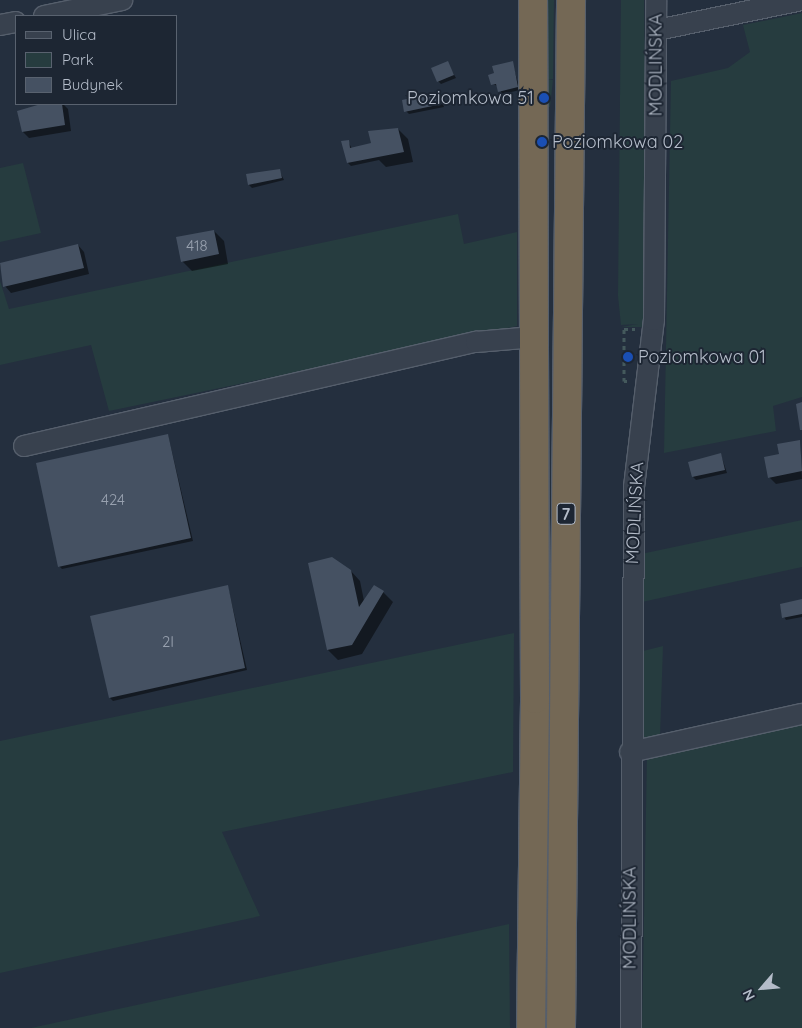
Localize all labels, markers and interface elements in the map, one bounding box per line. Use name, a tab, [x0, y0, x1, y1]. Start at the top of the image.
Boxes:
street label: MODLIŃSKA	[645, 14, 667, 116]
legend	[15, 15, 178, 105]
text: Ulica	[62, 25, 96, 44]
text: Park	[62, 50, 94, 69]
text: Budynek	[62, 75, 123, 94]
place label: Poziomkowa 51	[407, 87, 534, 109]
marker: Poziomkowa 51	[538, 92, 550, 104]
place label: Poziomkowa 02	[552, 131, 683, 153]
marker: Poziomkowa 02	[536, 136, 548, 148]
house number: 418	[186, 237, 208, 255]
place label: Poziomkowa 01	[638, 346, 766, 368]
marker: Poziomkowa 01	[622, 351, 634, 363]
street label: MODLIŃSKA	[622, 461, 648, 565]
house number: 424	[101, 491, 125, 509]
road number: 7	[556, 500, 576, 528]
house number: 2I	[162, 633, 174, 651]
street label: MODLIŃSKA	[619, 867, 641, 969]
north arrow	[737, 963, 787, 1013]
text: N	[738, 986, 759, 1003]

